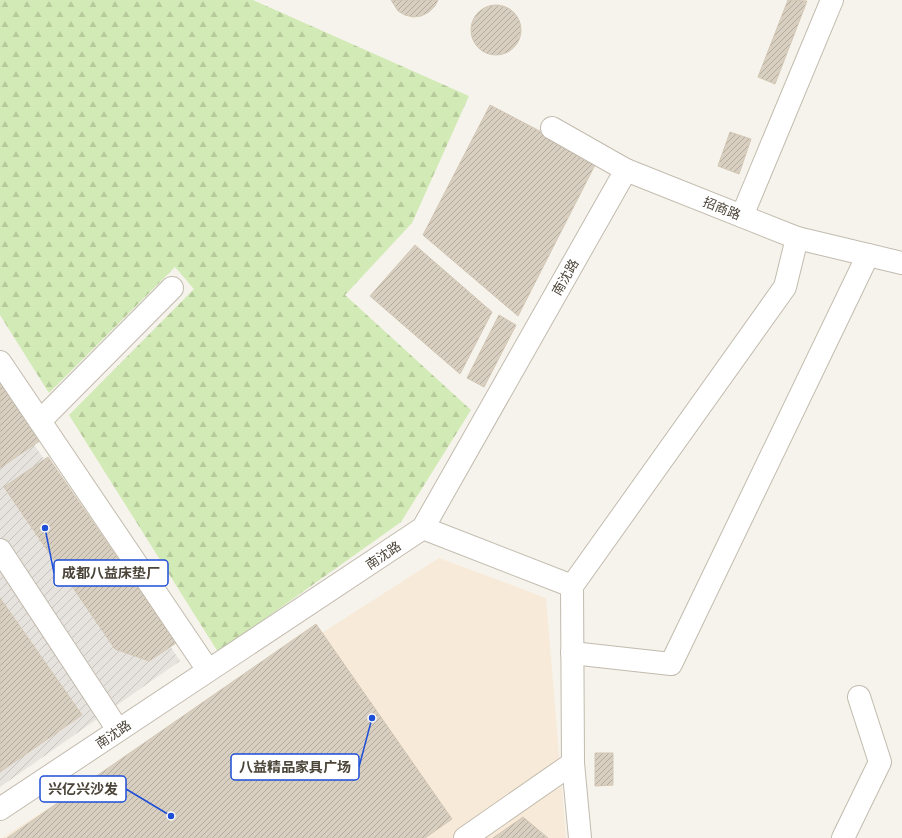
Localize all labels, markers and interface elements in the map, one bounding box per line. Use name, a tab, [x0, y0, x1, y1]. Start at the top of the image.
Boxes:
street label: 招商路	[701, 194, 743, 223]
street label: 南沈路	[549, 257, 582, 298]
street label: 南沈路	[363, 538, 404, 573]
callout: 成都八益床垫厂	[54, 560, 168, 586]
text: 成都八益床垫厂	[62, 565, 160, 581]
street label: 南沈路	[93, 717, 134, 752]
callout: 八益精品家具广场	[231, 754, 359, 780]
text: 八益精品家具广场	[239, 759, 351, 775]
callout: 兴亿兴沙发	[40, 776, 126, 802]
text: 兴亿兴沙发	[48, 781, 118, 797]

